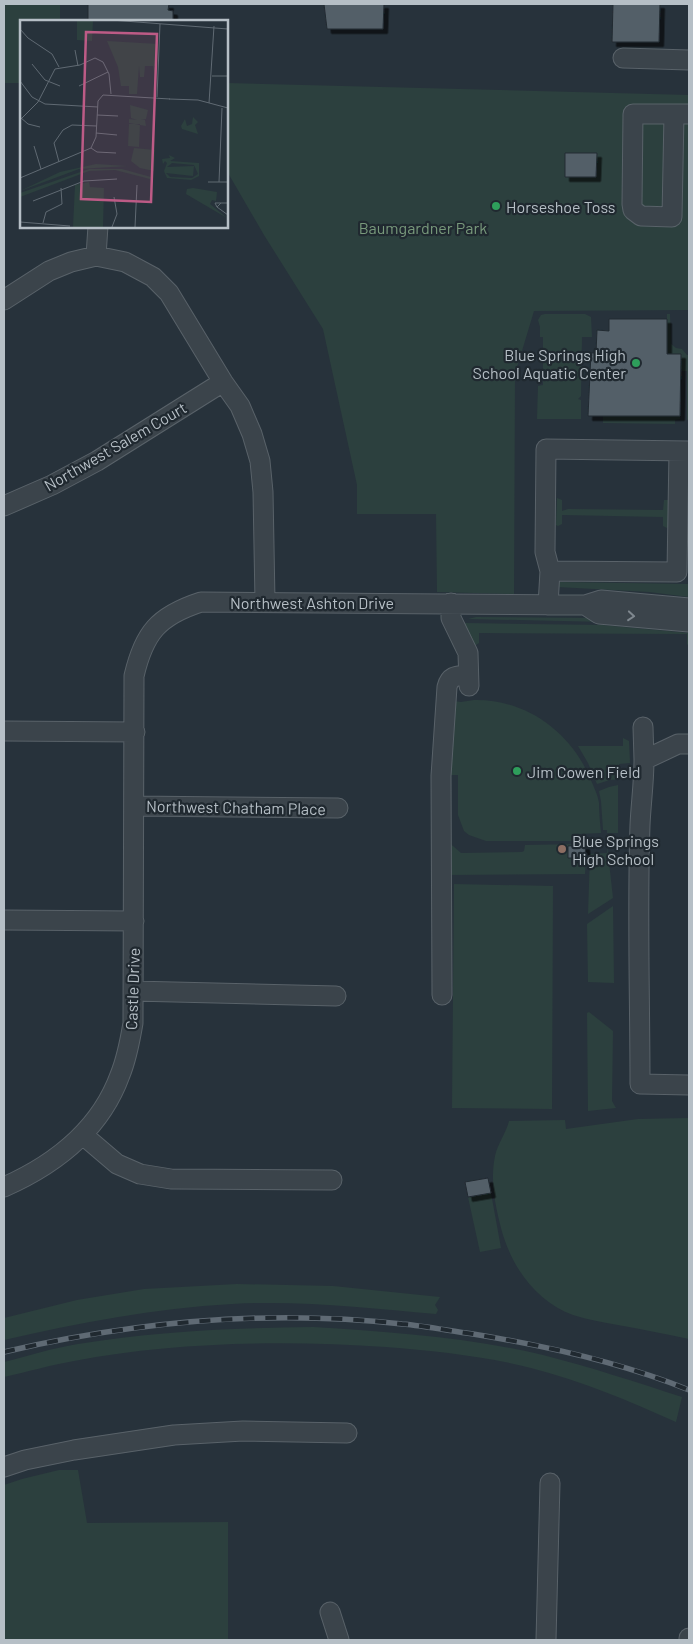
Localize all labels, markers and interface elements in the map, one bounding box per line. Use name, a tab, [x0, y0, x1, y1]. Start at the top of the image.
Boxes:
inset map	[20, 20, 228, 228]
place label: Horseshoe Toss	[506, 197, 616, 216]
marker: Horseshoe Toss	[490, 200, 502, 212]
park label: Baumgardner Park	[359, 218, 487, 237]
place label: Blue Springs High School Aquatic Center	[472, 345, 626, 382]
marker: Blue Springs High School Aquatic Center	[630, 357, 642, 369]
street label: Northwest Salem Court	[40, 397, 190, 495]
street label: Northwest Ashton Drive	[230, 593, 394, 612]
one-way arrow	[627, 610, 635, 621]
place label: Jim Cowen Field	[527, 762, 641, 781]
marker: Jim Cowen Field	[511, 765, 523, 777]
street label: Northwest Chatham Place	[146, 796, 326, 818]
place label: Blue Springs High School	[572, 831, 659, 868]
marker: Blue Springs High School	[556, 843, 568, 855]
street label: Castle Drive	[121, 948, 143, 1030]

